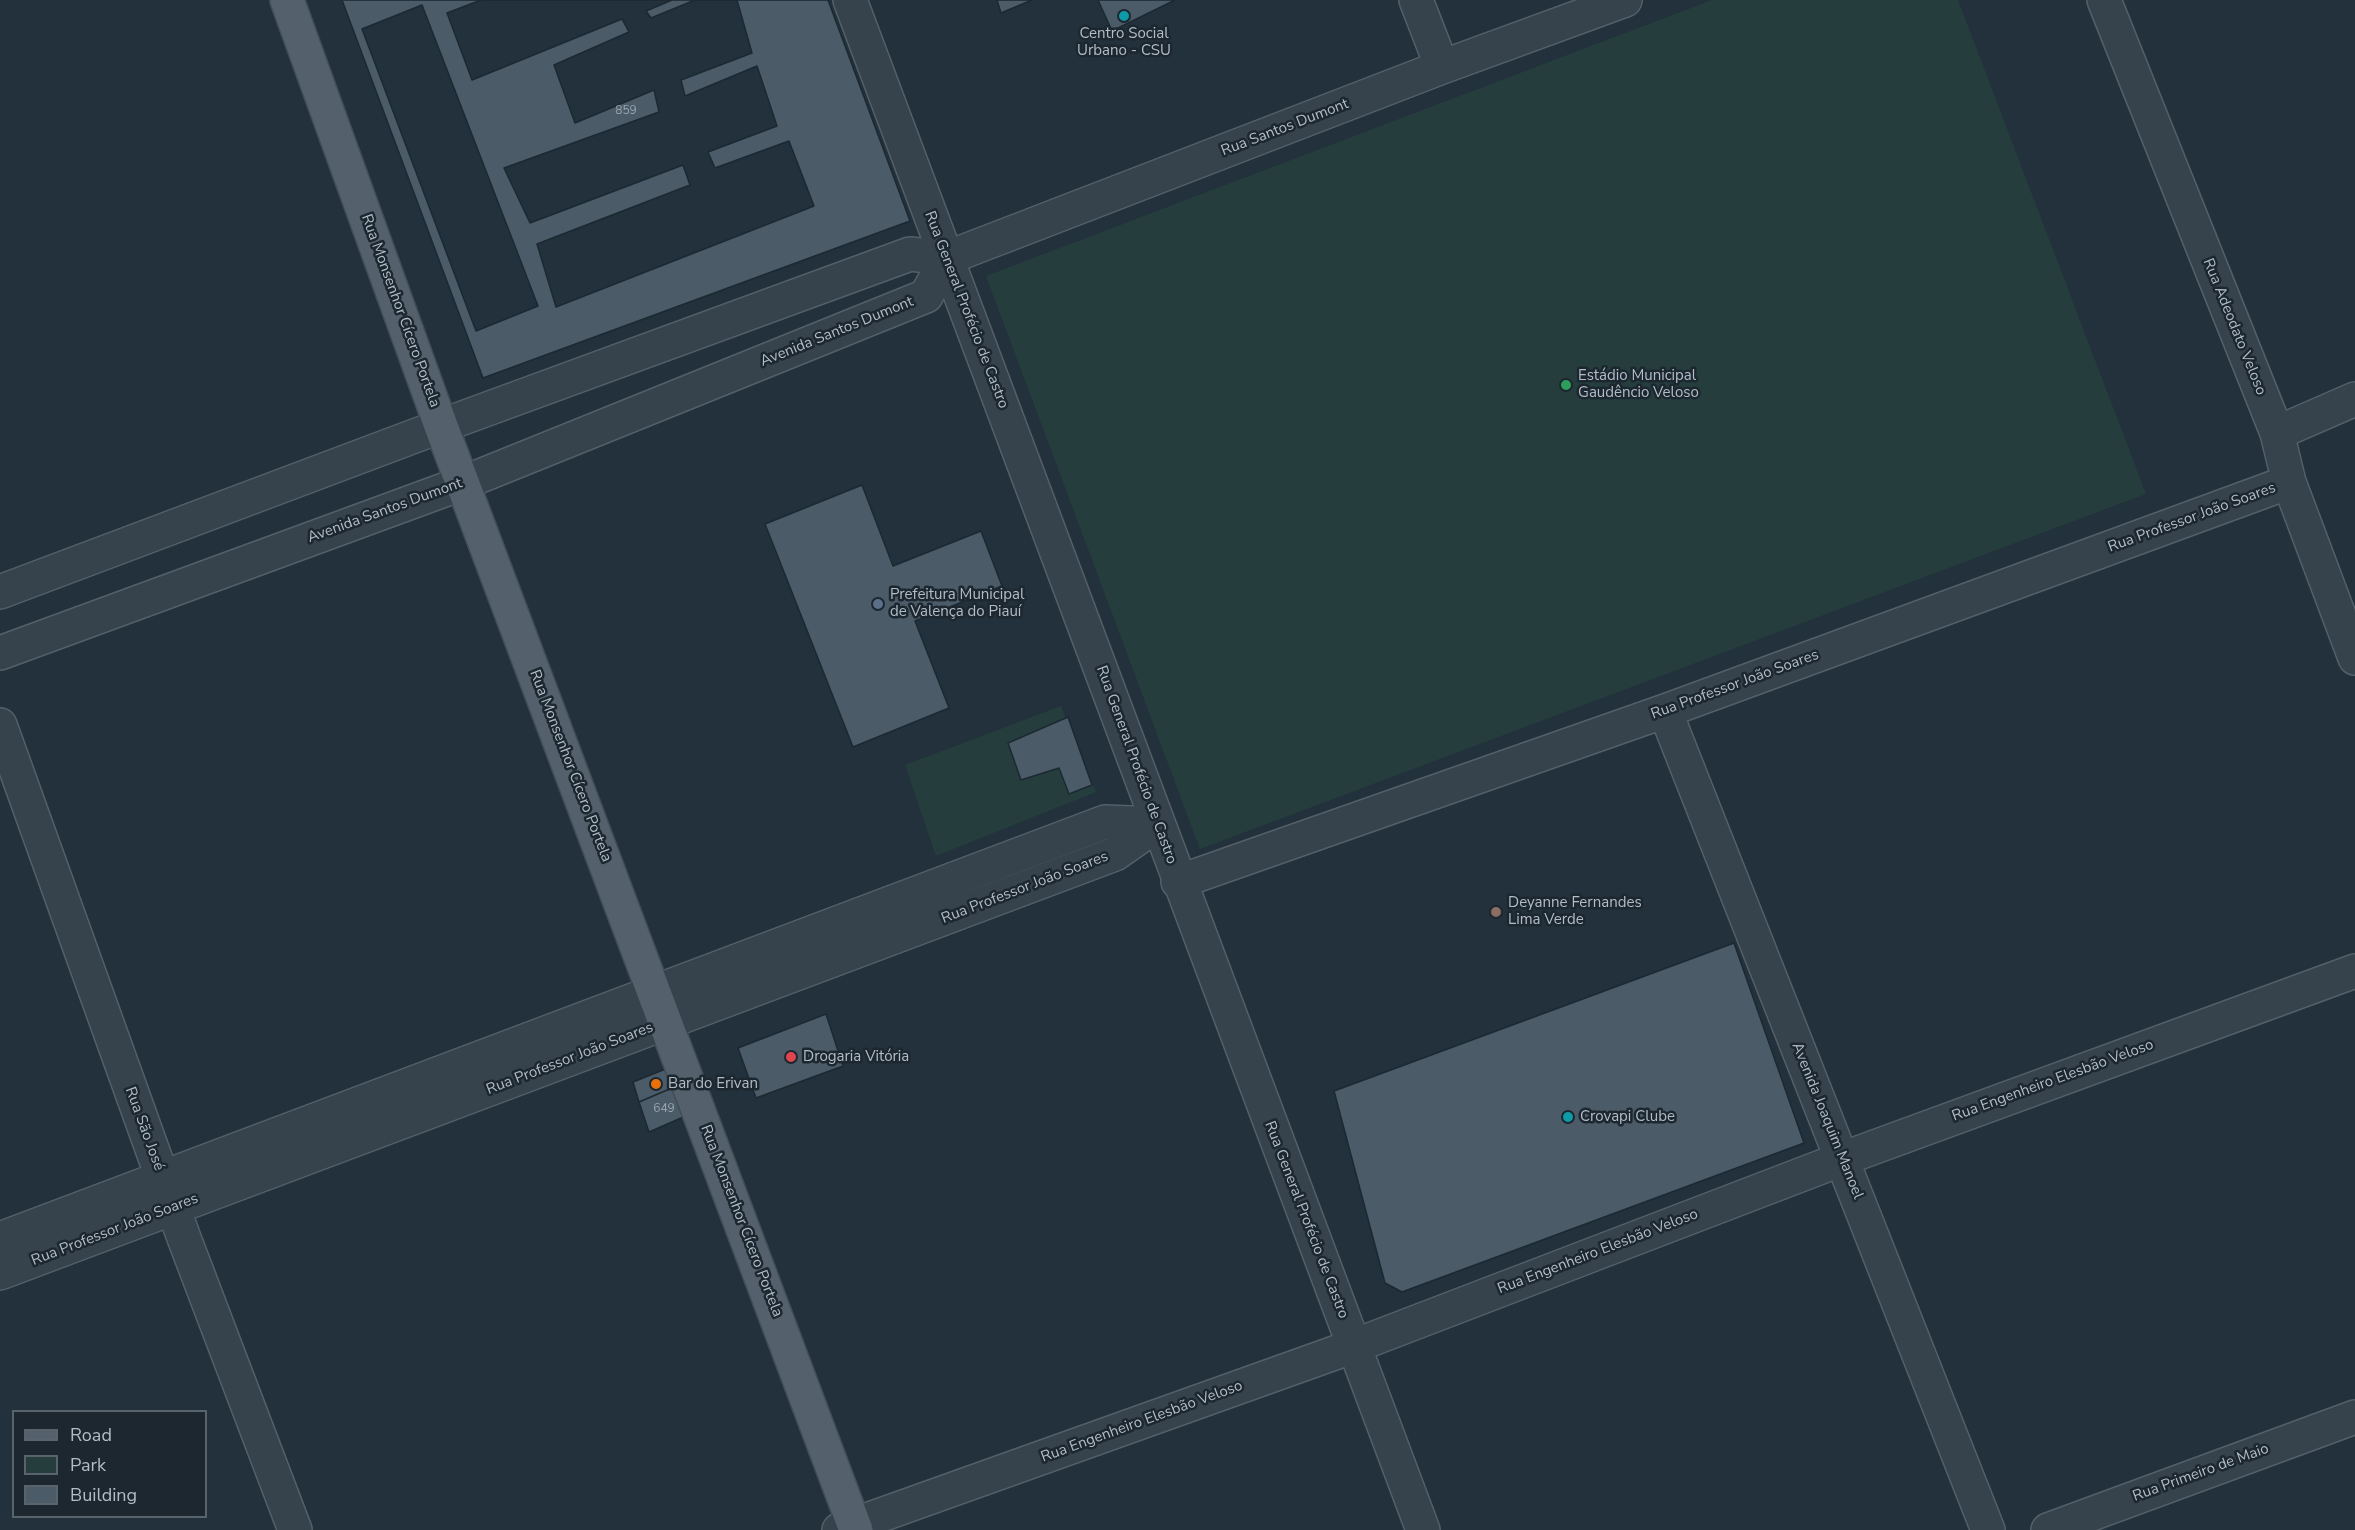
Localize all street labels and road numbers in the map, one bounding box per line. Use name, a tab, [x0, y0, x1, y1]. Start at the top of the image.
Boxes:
street label: Rua Santos Dumont	[1219, 95, 1351, 161]
street label: Rua General Profécio de Castro	[920, 209, 1012, 411]
street label: Rua Monsenhor Cícero Portela	[357, 212, 443, 410]
street label: Rua Adeodato Veloso	[2198, 256, 2270, 398]
street label: Avenida Santos Dumont	[758, 293, 916, 371]
street label: Avenida Santos Dumont	[305, 475, 465, 547]
street label: Rua Professor João Soares	[2106, 479, 2278, 557]
street label: Rua Professor João Soares	[1649, 646, 1821, 724]
street label: Rua General Profécio de Castro	[1092, 663, 1180, 867]
street label: Rua Monsenhor Cícero Portela	[525, 667, 615, 865]
street label: Rua Professor João Soares	[939, 848, 1111, 928]
street label: Rua Professor João Soares	[484, 1019, 656, 1099]
street label: Rua Engenheiro Elesbão Veloso	[1950, 1036, 2156, 1126]
street label: Avenida Joaquim Manoel	[1787, 1040, 1867, 1202]
street label: Rua São José	[120, 1085, 168, 1173]
street label: Rua General Profécio de Castro	[1260, 1119, 1352, 1321]
street label: Rua Monsenhor Cícero Portela	[696, 1122, 786, 1320]
street label: Rua Professor João Soares	[29, 1190, 201, 1270]
street label: Rua Engenheiro Elesbão Veloso	[1495, 1205, 1701, 1299]
street label: Rua Engenheiro Elesbão Veloso	[1039, 1377, 1245, 1467]
street label: Rua Primeiro de Maio	[2131, 1440, 2271, 1506]

